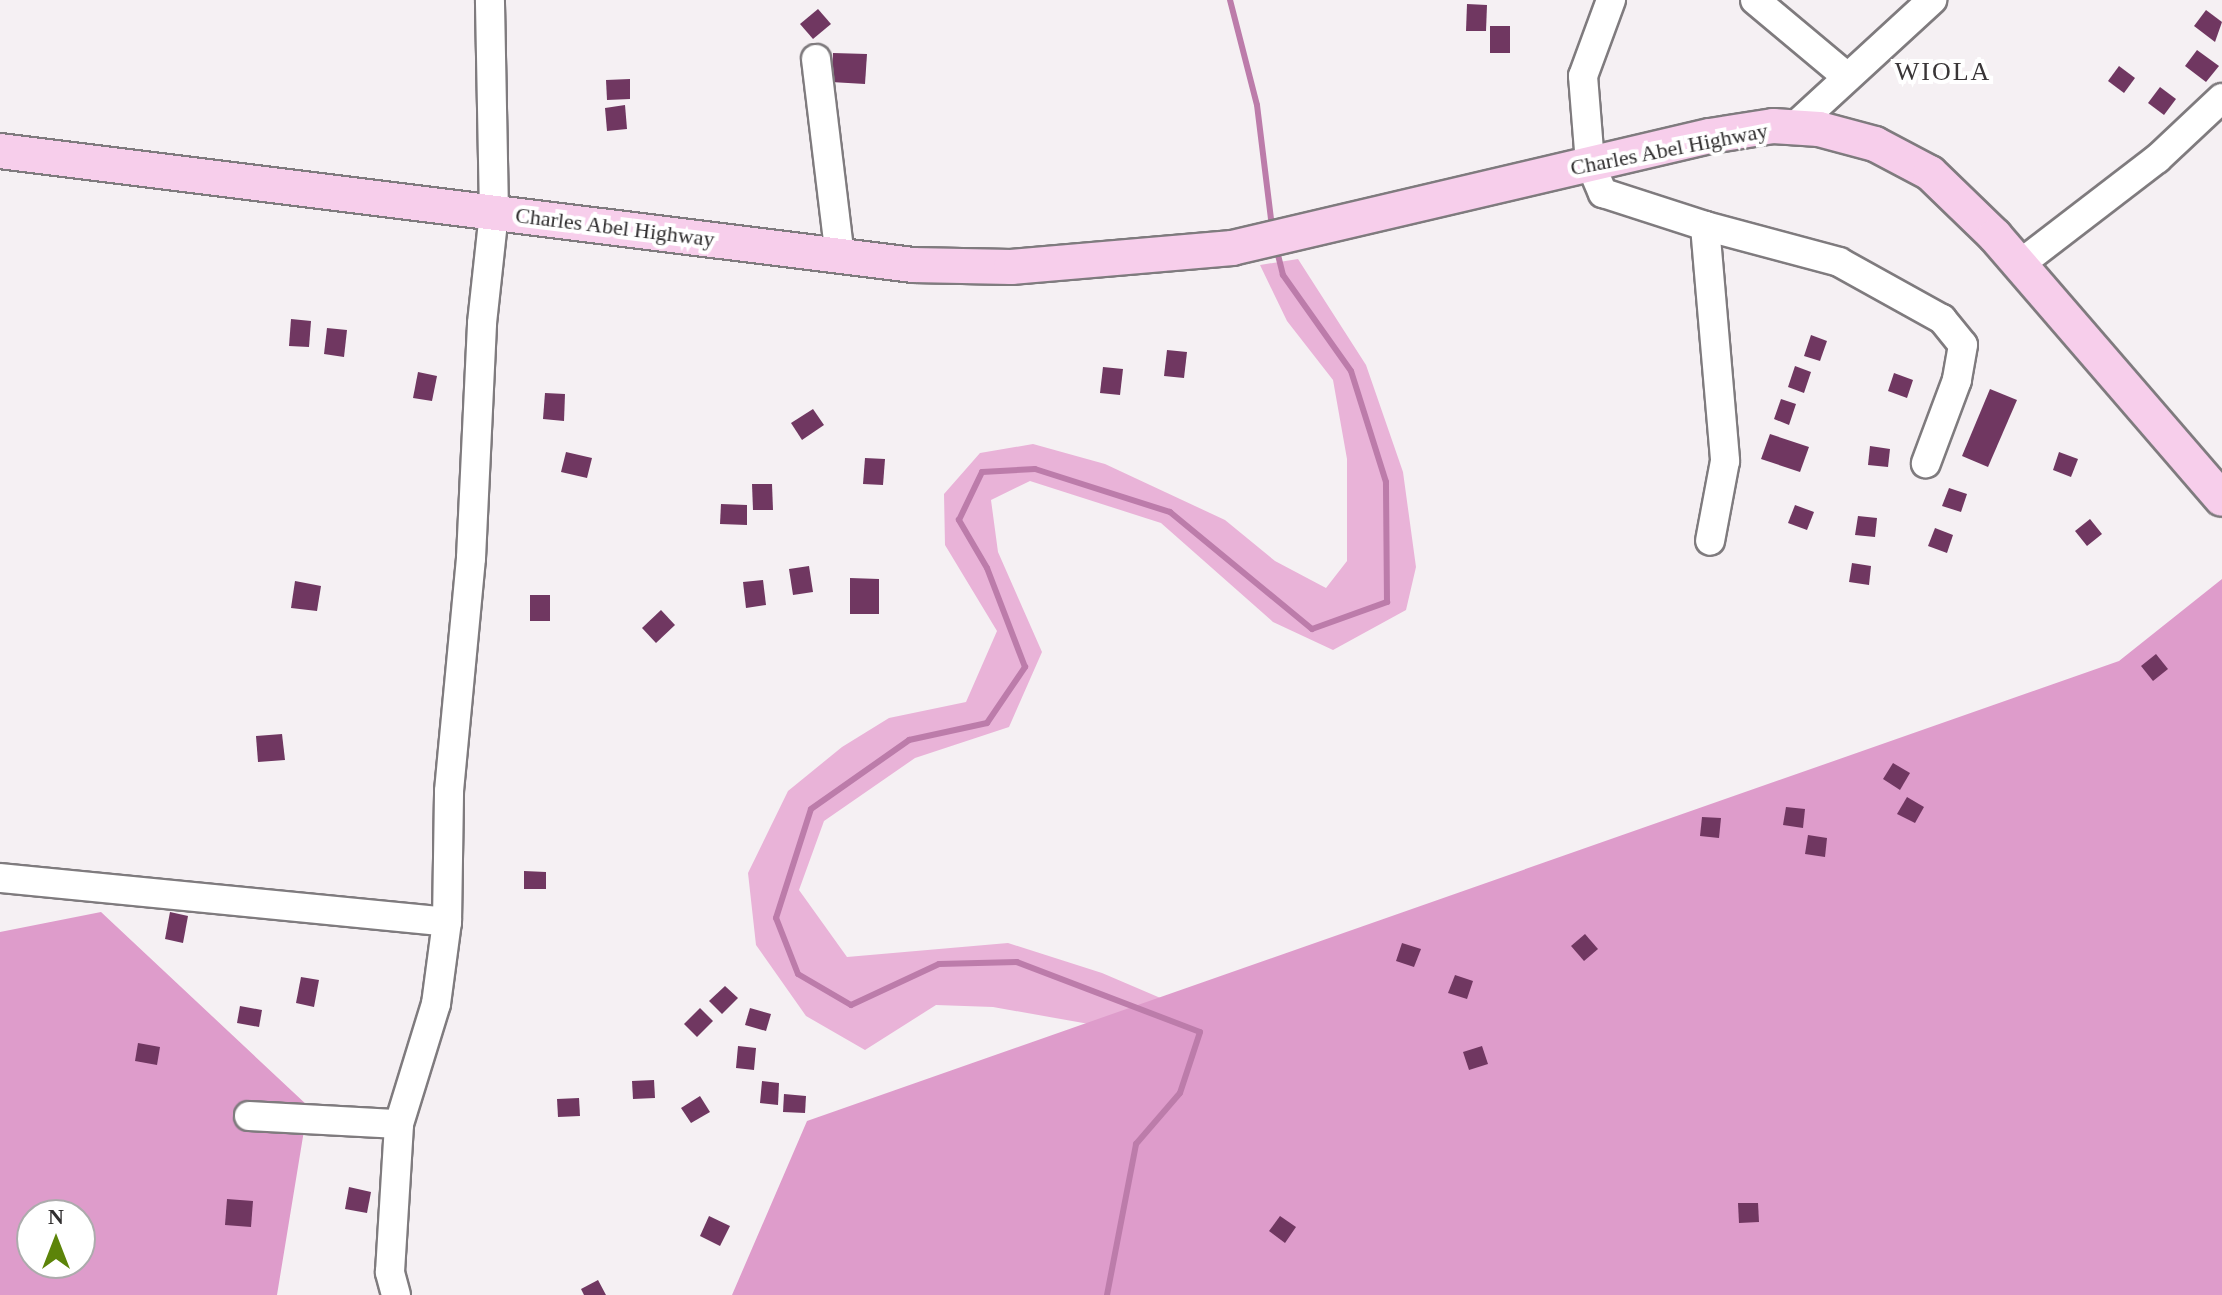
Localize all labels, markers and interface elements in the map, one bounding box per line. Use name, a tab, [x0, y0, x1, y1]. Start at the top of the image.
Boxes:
district label: WIOLA	[1895, 56, 1991, 88]
street label: Charles Abel Highway	[1568, 117, 1770, 181]
street label: Charles Abel Highway	[513, 202, 717, 252]
north arrow	[16, 1199, 96, 1279]
text: N	[48, 1204, 64, 1229]

